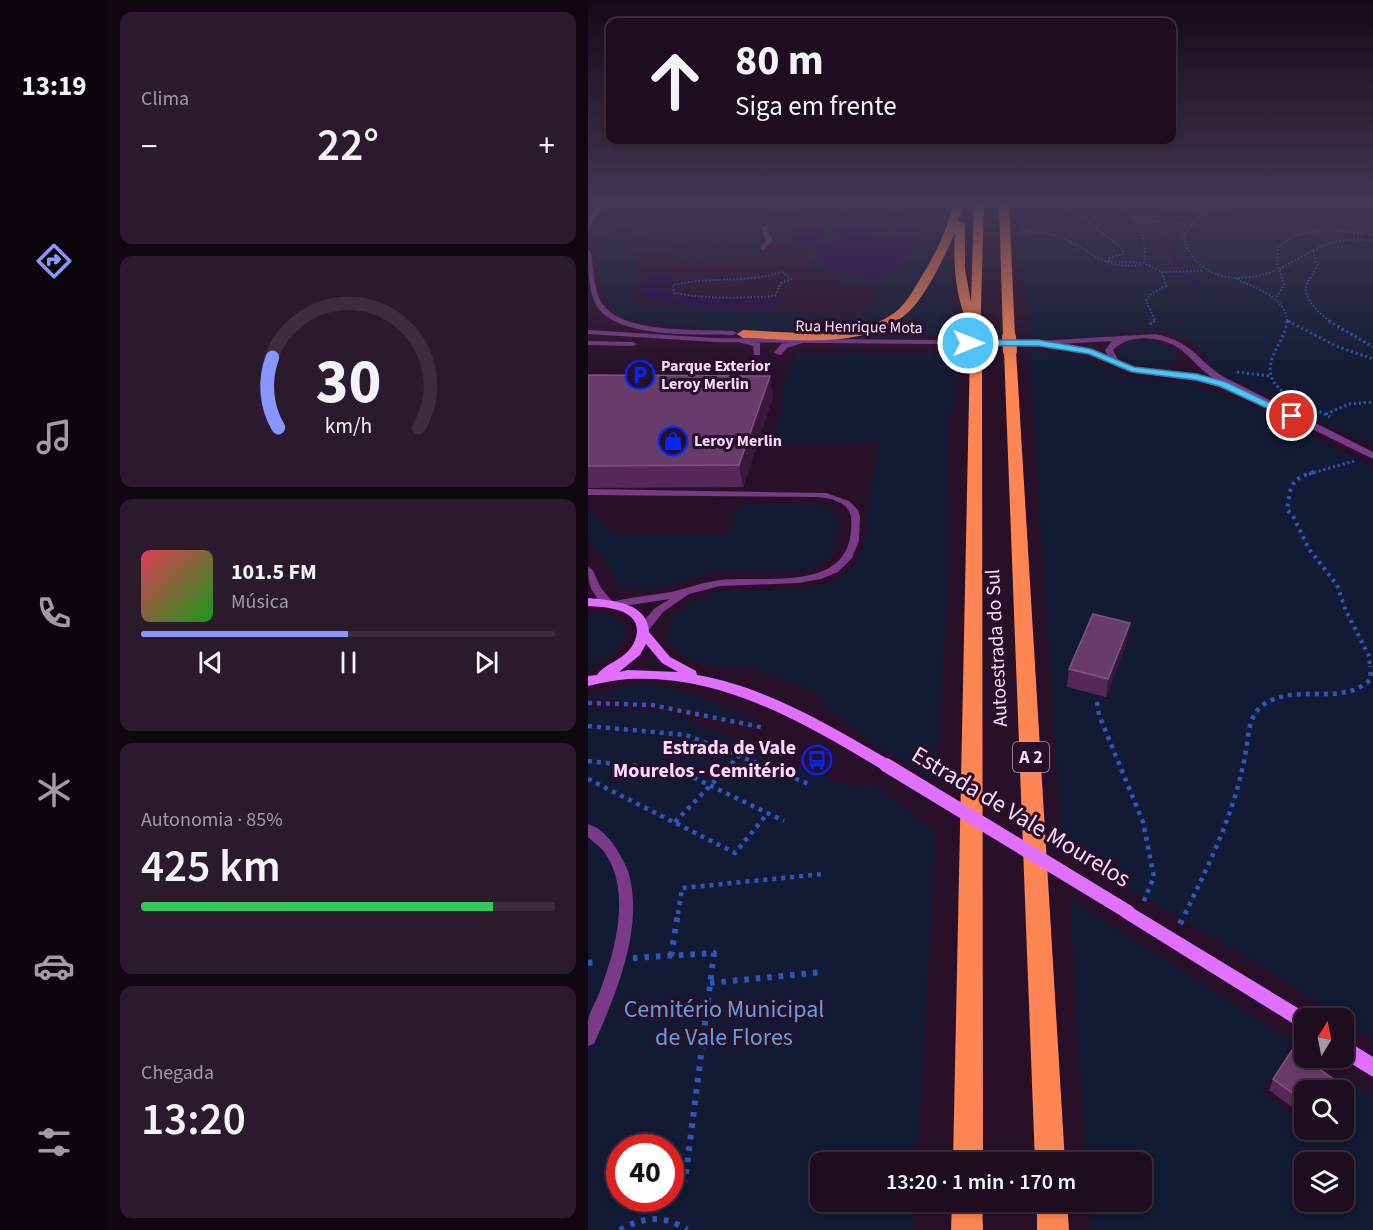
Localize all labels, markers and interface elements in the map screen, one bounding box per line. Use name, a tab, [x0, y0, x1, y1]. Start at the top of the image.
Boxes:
text: 80 m	[735, 31, 824, 91]
icon: ahead	[636, 42, 714, 120]
text: 13:19	[21, 67, 87, 106]
text: Clima	[141, 85, 189, 113]
text: Siga em frente	[735, 87, 897, 126]
text: 22°	[317, 114, 379, 178]
text: −	[141, 123, 157, 170]
text: +	[539, 123, 555, 170]
icon: directions	[33, 240, 75, 282]
position arrow	[936, 311, 1000, 375]
street label: Rua Henrique Mota	[795, 315, 923, 339]
text: 30	[315, 339, 381, 428]
place label: Parque Exterior Leroy Merlin	[661, 355, 771, 395]
parking icon: Parque Exterior Leroy Merlin	[624, 359, 656, 391]
pin	[1266, 390, 1317, 441]
icon: arrive	[1275, 399, 1308, 432]
text: km/h	[324, 412, 372, 443]
icon: music	[33, 416, 75, 458]
shop icon: Leroy Merlin	[657, 425, 689, 457]
place label: Leroy Merlin	[694, 430, 782, 452]
text: 101.5 FM	[231, 556, 317, 588]
street label: Autoestrada do Sul	[979, 568, 1015, 728]
text: Música	[231, 588, 289, 616]
icon: phone	[33, 592, 75, 634]
icon: previous	[194, 646, 227, 679]
icon: pause	[332, 646, 365, 679]
icon: next	[470, 646, 503, 679]
place label: Estrada de Vale Mourelos - Cemitério	[613, 734, 796, 785]
street label: Estrada de Vale Mourelos	[905, 738, 1137, 896]
road number: A 2	[1013, 742, 1049, 772]
bus stop icon: Estrada de Vale Mourelos - Cemitério	[801, 744, 833, 776]
icon: climate	[33, 769, 75, 811]
text: Autonomia · 85%	[141, 806, 283, 834]
text: 425 km	[141, 835, 281, 899]
icon: car	[33, 945, 75, 987]
park label: Cemitério Municipal de Vale Flores	[624, 992, 824, 1055]
north arrow	[1294, 1008, 1354, 1068]
map controls	[1294, 1008, 1354, 1212]
text: Chegada	[141, 1059, 214, 1087]
button: search	[1294, 1080, 1354, 1140]
text: 13:20	[141, 1088, 246, 1152]
icon: filters	[33, 1121, 75, 1163]
speed limit sign: 40	[606, 1134, 684, 1212]
button: layers	[1294, 1152, 1354, 1212]
text: 13:20 · 1 min · 170 m	[886, 1166, 1076, 1198]

